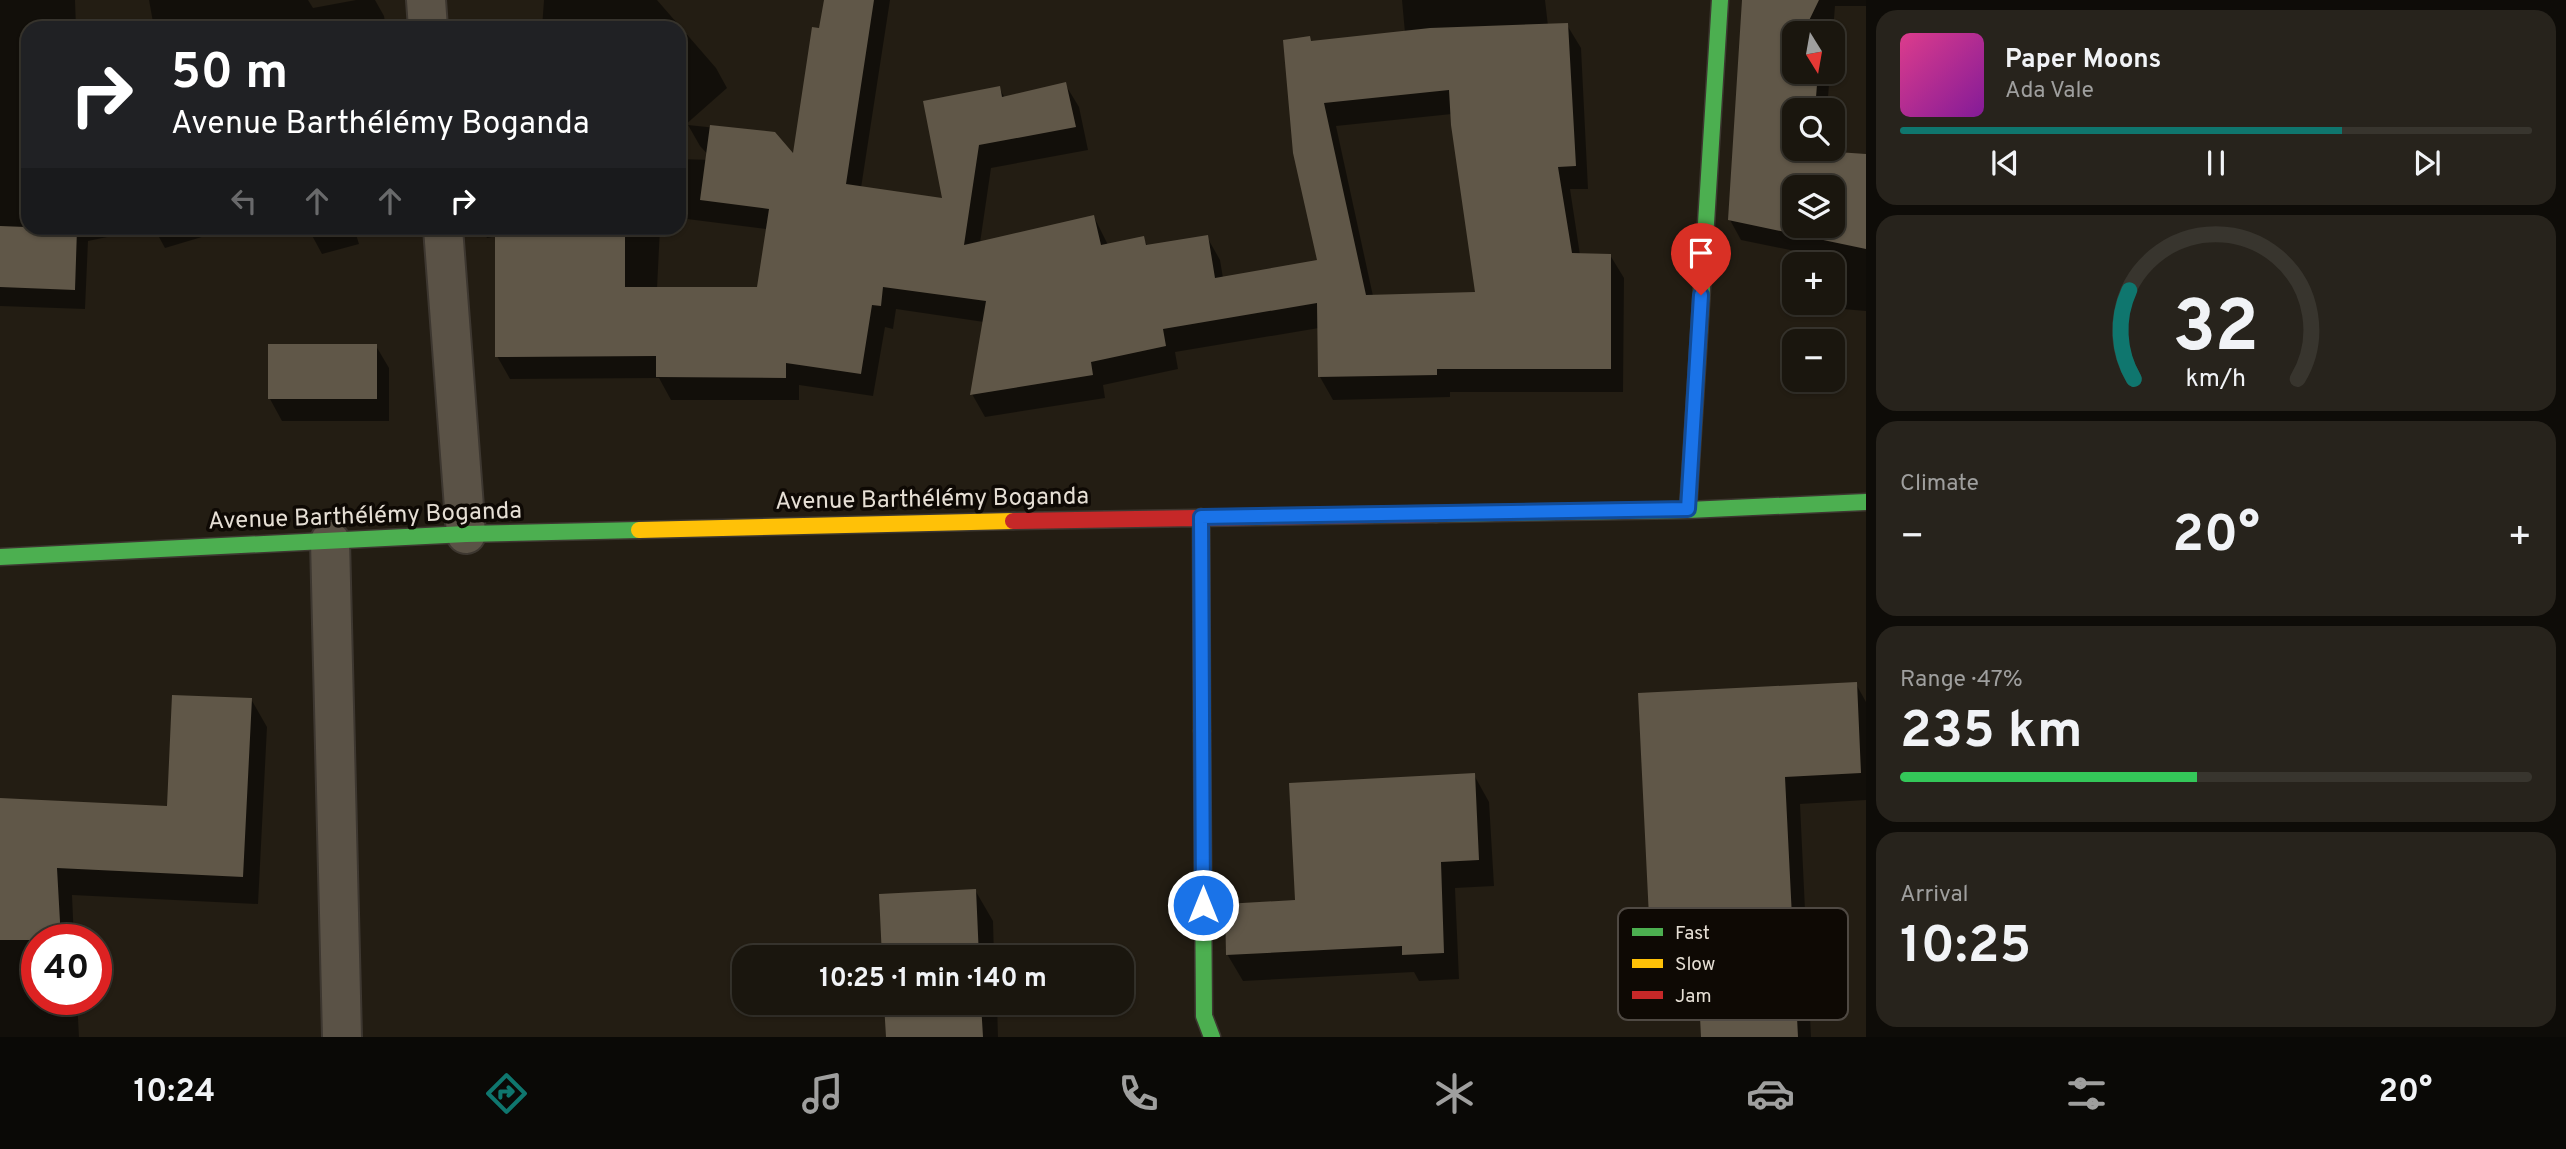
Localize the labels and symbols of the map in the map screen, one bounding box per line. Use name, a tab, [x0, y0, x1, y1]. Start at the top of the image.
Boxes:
north arrow	[1782, 21, 1844, 84]
pin	[1671, 223, 1731, 295]
street label: Avenue Barthélémy Boganda	[775, 482, 1089, 518]
street label: Avenue Barthélémy Boganda	[208, 497, 522, 537]
position arrow	[1166, 868, 1240, 942]
legend	[1618, 908, 1848, 1020]
text: Fast	[1675, 922, 1710, 946]
speed limit sign: 40	[21, 924, 112, 1015]
text: Slow	[1675, 953, 1715, 977]
text: Jam	[1675, 985, 1712, 1009]

